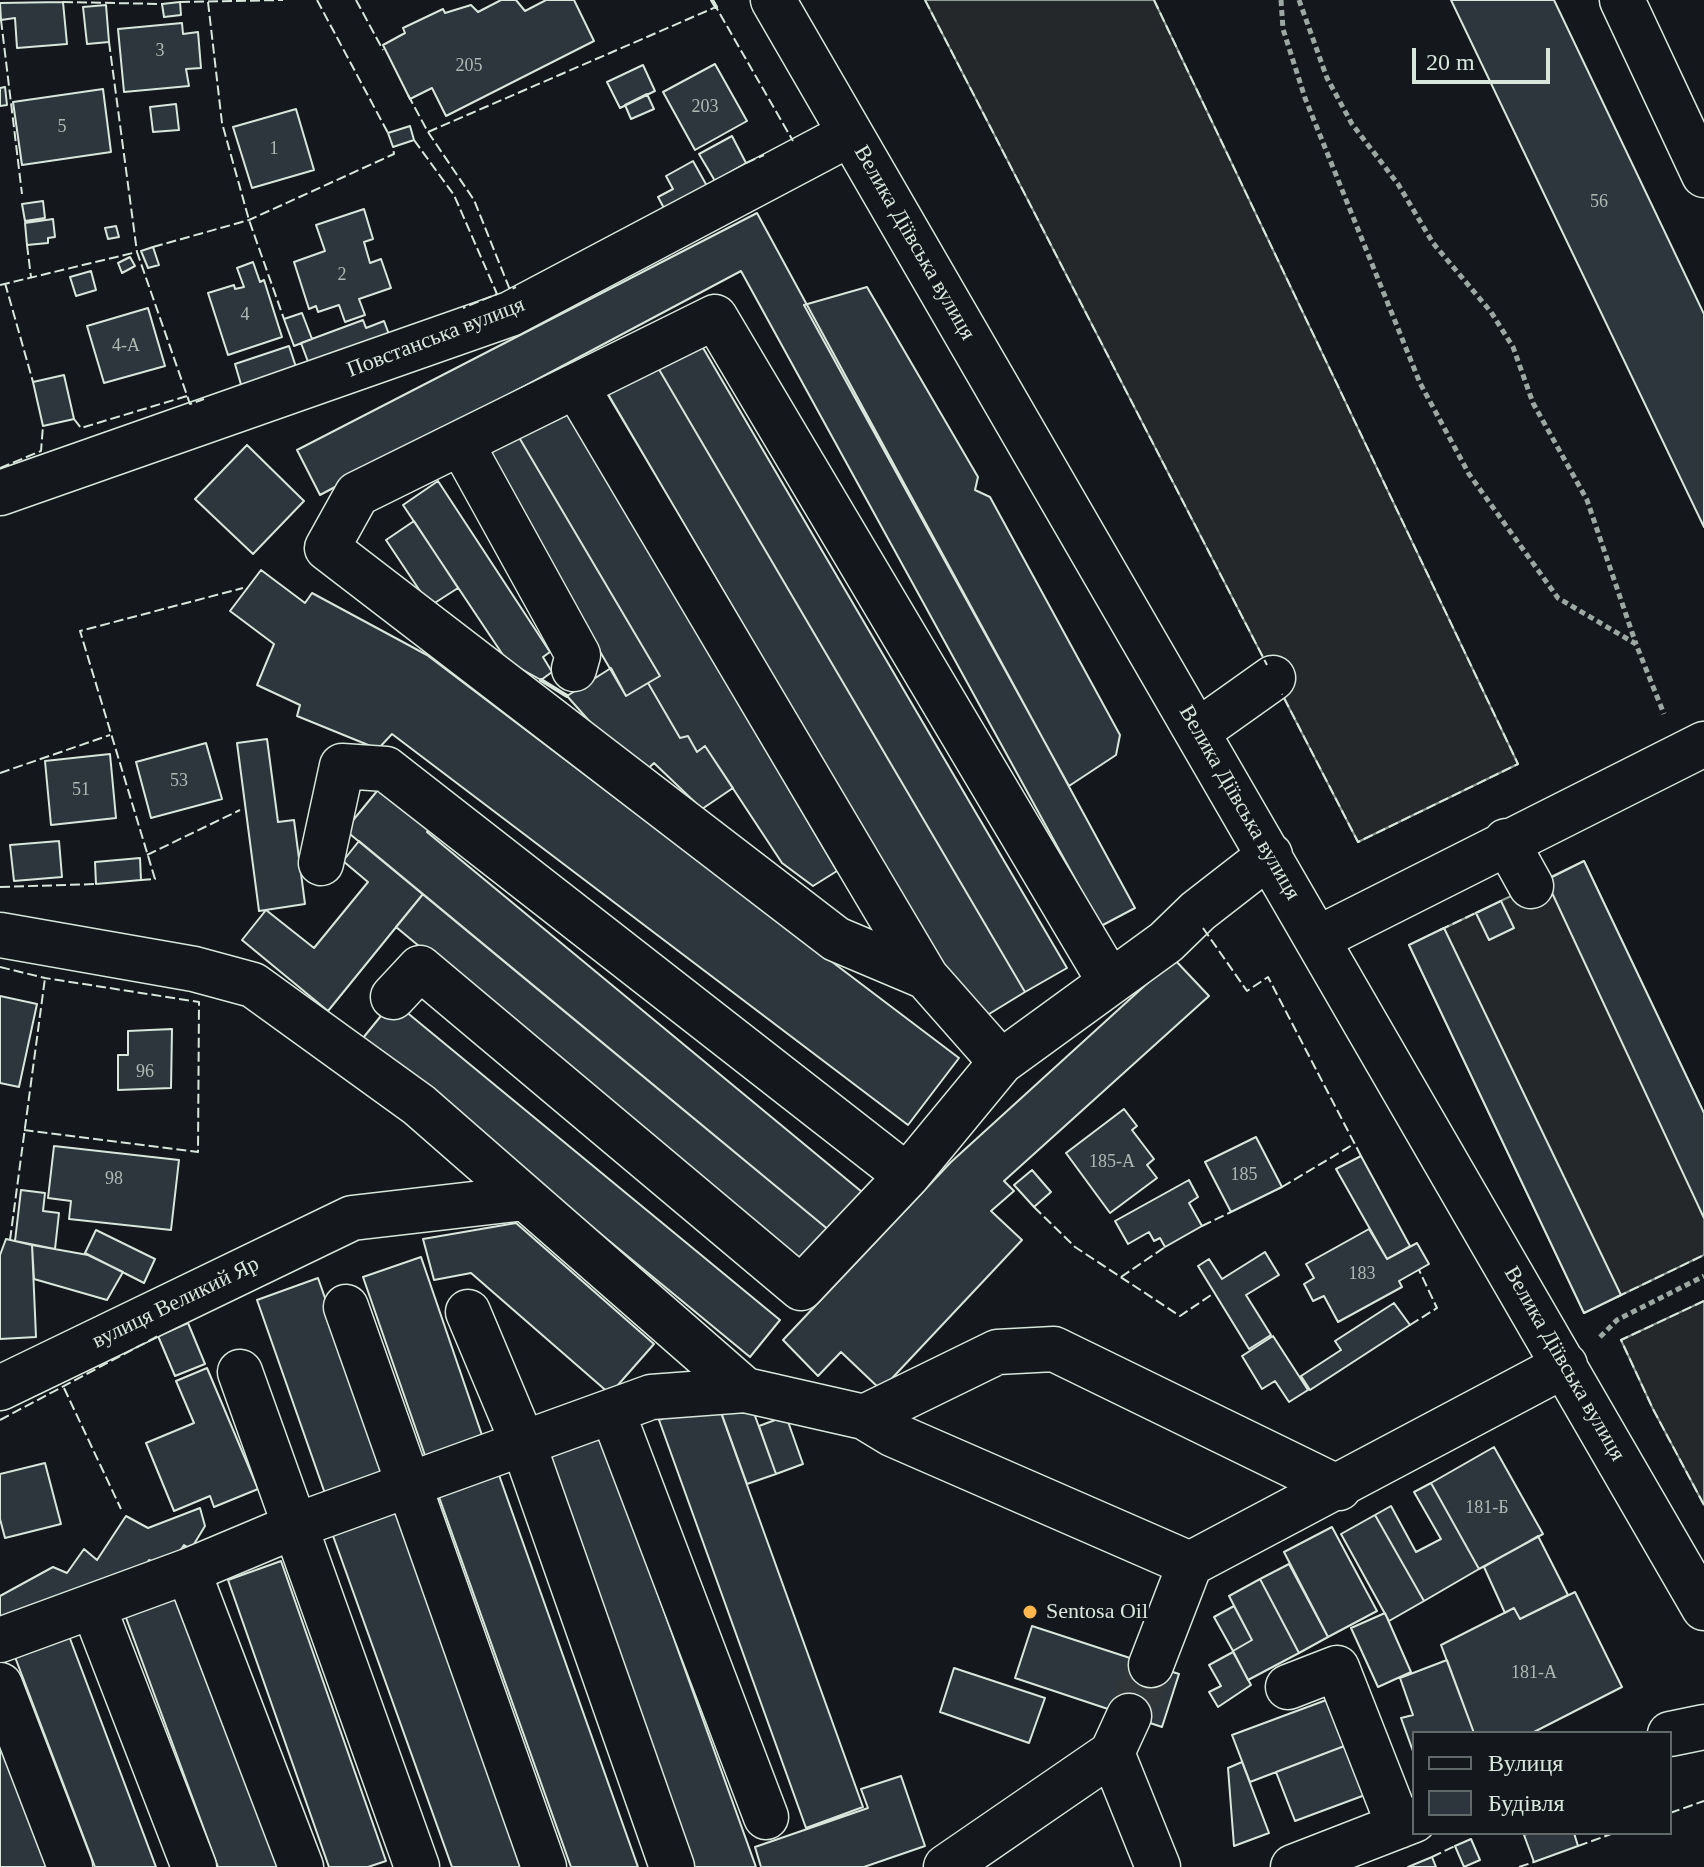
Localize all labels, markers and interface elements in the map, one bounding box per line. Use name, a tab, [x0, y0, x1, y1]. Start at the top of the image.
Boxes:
scale bar	[1416, 32, 1554, 82]
house number: 3	[156, 40, 164, 62]
text: 20 m	[1426, 49, 1475, 75]
house number: 205	[456, 55, 482, 77]
house number: 203	[692, 96, 718, 118]
house number: 5	[58, 116, 66, 138]
house number: 1	[270, 138, 278, 160]
street label: Велика Діївська вулиця	[848, 141, 980, 345]
house number: 56	[1590, 191, 1608, 213]
house number: 2	[338, 264, 346, 286]
street label: Повстанська вулиця	[343, 292, 529, 384]
house number: 4	[240, 304, 250, 326]
house number: 4-А	[112, 335, 140, 357]
street label: Велика Діївська вулиця	[1173, 701, 1305, 905]
house number: 53	[170, 770, 188, 792]
house number: 51	[72, 779, 90, 801]
house number: 96	[136, 1061, 154, 1083]
house number: 185-А	[1089, 1151, 1135, 1173]
house number: 185	[1230, 1164, 1258, 1186]
house number: 98	[105, 1168, 123, 1190]
street label: вулиця Великий Яр	[88, 1251, 264, 1355]
street label: Велика Діївська вулиця	[1498, 1262, 1630, 1466]
house number: 183	[1348, 1263, 1376, 1285]
house number: 181-Б	[1465, 1497, 1509, 1519]
place label: Sentosa Oil	[1046, 1599, 1148, 1625]
marker: Sentosa Oil	[1021, 1603, 1039, 1621]
house number: 181-А	[1511, 1662, 1557, 1684]
legend	[1412, 1731, 1672, 1835]
text: Вулиця	[1488, 1750, 1563, 1776]
text: Будівля	[1488, 1790, 1565, 1816]

